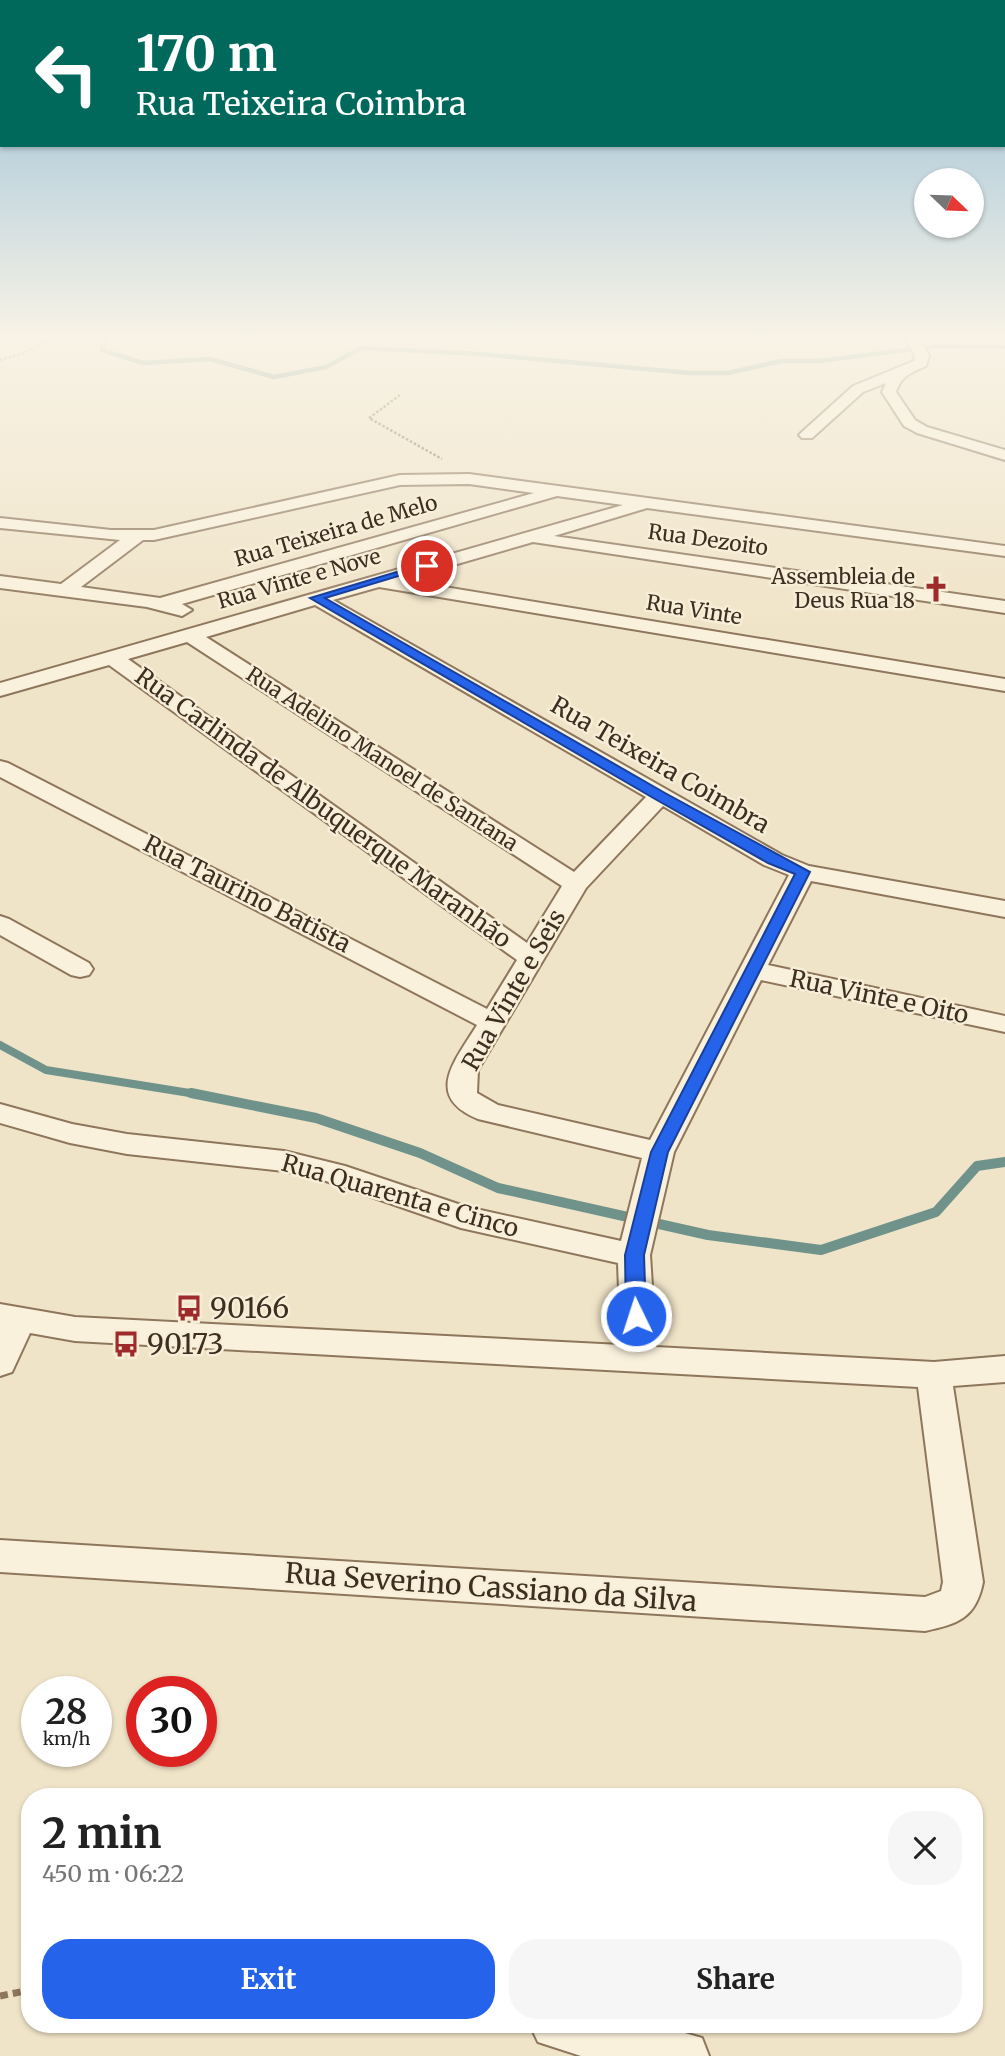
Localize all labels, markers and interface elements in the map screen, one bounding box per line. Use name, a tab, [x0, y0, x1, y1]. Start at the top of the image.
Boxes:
text: 170 m	[136, 23, 277, 84]
icon: left	[21, 28, 112, 119]
text: Rua Teixeira Coimbra	[136, 84, 466, 124]
north arrow	[914, 168, 984, 238]
map controls	[914, 168, 984, 238]
street label: Rua Teixeira de Melo	[231, 489, 440, 572]
street label: Rua Dezoito	[646, 518, 770, 561]
pin	[397, 536, 457, 596]
street label: Rua Vinte e Nove	[214, 542, 384, 615]
icon: arrive	[408, 547, 446, 585]
place label: Assembleia de Deus Rua 18	[770, 563, 915, 614]
church icon: Assembleia de Deus Rua 18	[921, 574, 951, 604]
street label: Rua Vinte	[644, 589, 744, 630]
street label: Rua Adelino Manoel de Santana	[241, 660, 523, 857]
street label: Rua Carlinda de Albuquerque Maranhão	[129, 661, 518, 955]
street label: Rua Teixeira Coimbra	[545, 689, 775, 840]
street label: Rua Taurino Batista	[138, 828, 356, 959]
street label: Rua Vinte e Seis	[455, 904, 572, 1076]
street label: Rua Vinte e Oito	[787, 962, 971, 1031]
street label: Rua Quarenta e Cinco	[278, 1147, 522, 1244]
position arrow	[599, 1279, 673, 1353]
place label: 90166	[210, 1290, 289, 1326]
bus stop icon: 90166	[174, 1293, 204, 1323]
place label: 90173	[147, 1326, 223, 1362]
bus stop icon: 90173	[111, 1329, 141, 1359]
street label: Rua Severino Cassiano da Silva	[284, 1555, 698, 1619]
speed limit sign: 30	[126, 1676, 217, 1767]
text: 28	[45, 1690, 88, 1734]
text: km/h	[43, 1727, 90, 1750]
text: 2 min	[42, 1807, 162, 1859]
button: close	[888, 1811, 962, 1885]
text: 450 m · 06:22	[42, 1859, 184, 1888]
button: Exit	[42, 1939, 495, 2019]
button: Share	[509, 1939, 962, 2019]

